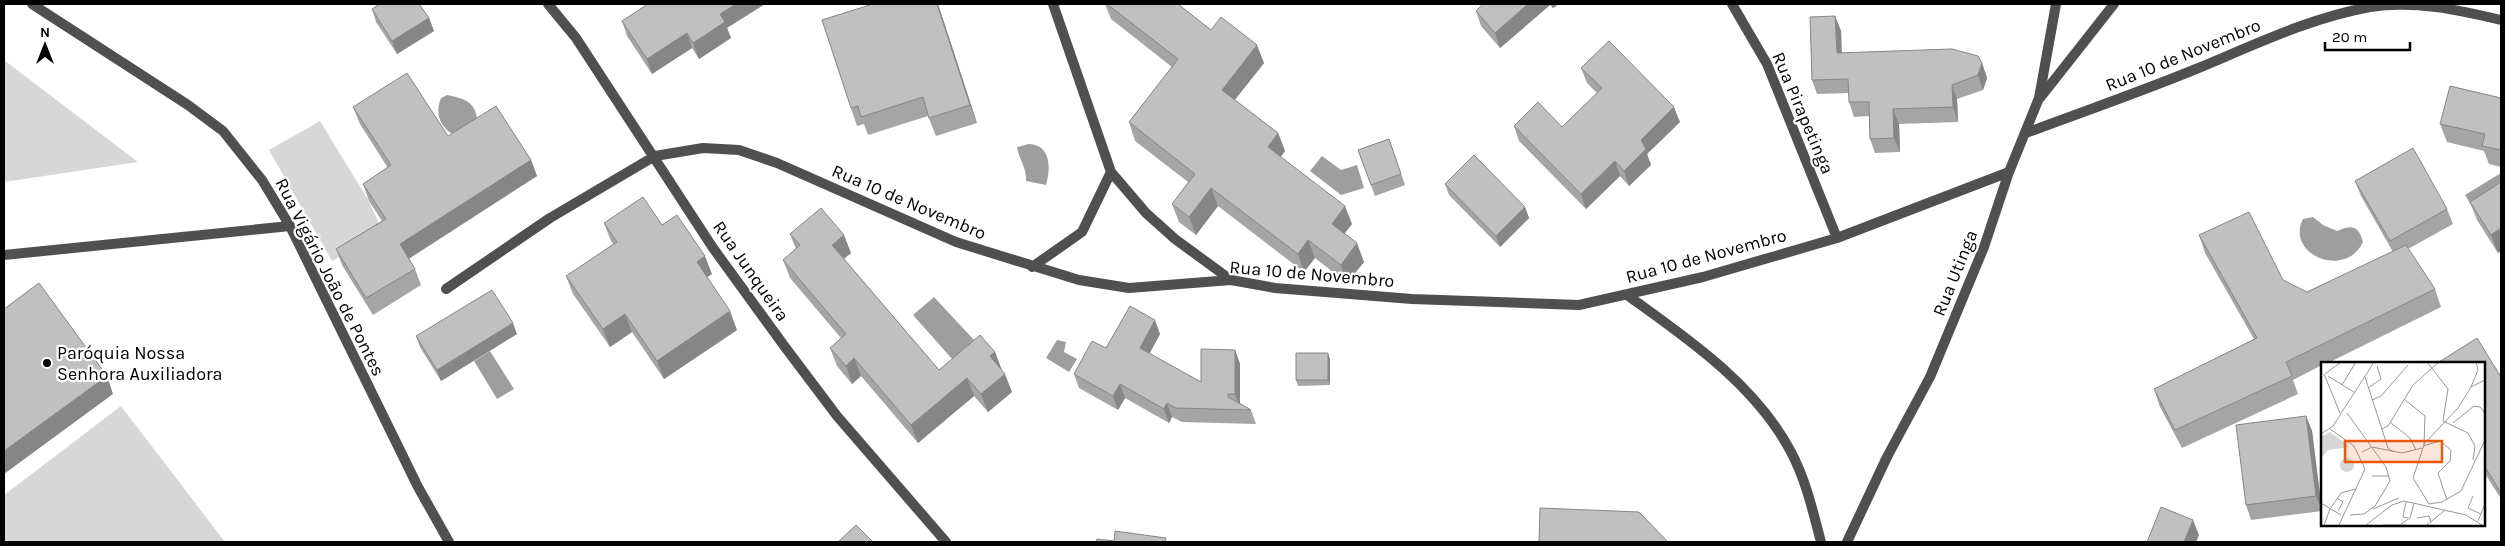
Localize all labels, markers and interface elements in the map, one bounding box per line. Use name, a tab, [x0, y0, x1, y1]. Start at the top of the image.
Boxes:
street label: Rua 10 de Novembro	[2102, 14, 2264, 96]
north arrow	[20, 20, 70, 70]
scale bar	[2325, 20, 2410, 52]
text: N	[40, 24, 50, 41]
text: 20 m	[2332, 28, 2367, 46]
street label: Rua Pirapetinga	[1767, 49, 1839, 177]
street label: Rua 10 de Novembro	[829, 160, 989, 244]
street label: Rua Vigário João de Pontes	[270, 174, 390, 380]
street label: Rua Junqueira	[708, 217, 794, 325]
street label: Rua 10 de Novembro	[1623, 224, 1789, 288]
street label: Rua Utinga	[1928, 227, 1982, 319]
street label: Rua 10 de Novembro	[1229, 256, 1395, 292]
place label: Paróquia Nossa Senhora Auxiliadora	[57, 342, 222, 385]
marker: Paróquia Nossa Senhora Auxiliadora	[41, 357, 53, 369]
inset map	[2321, 362, 2485, 526]

